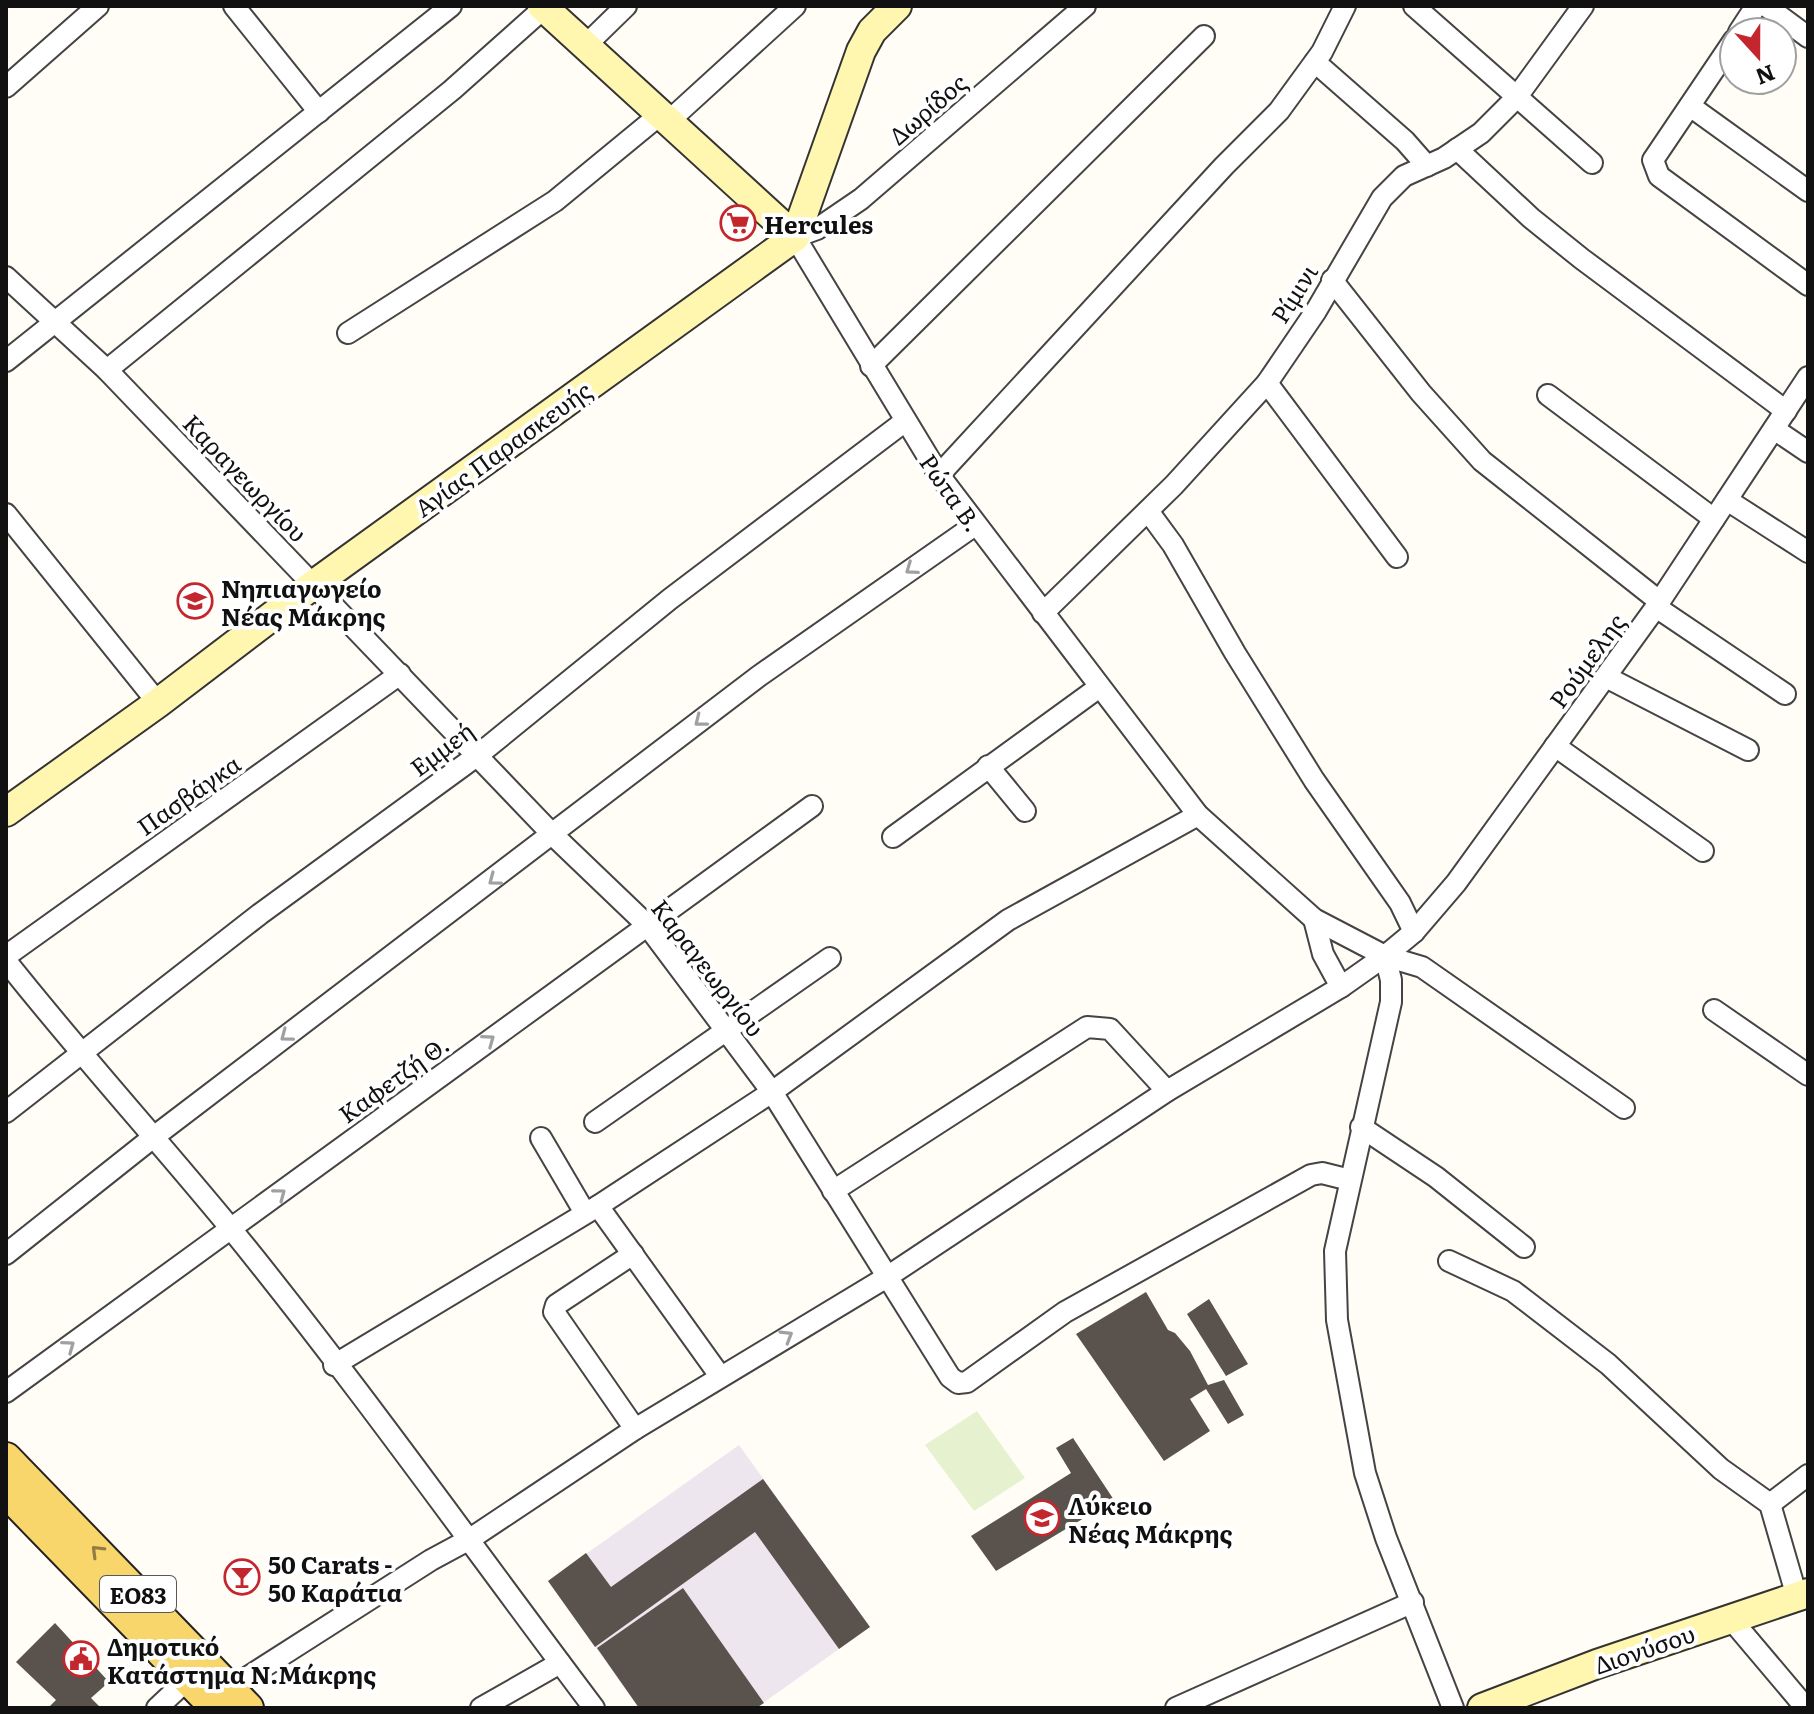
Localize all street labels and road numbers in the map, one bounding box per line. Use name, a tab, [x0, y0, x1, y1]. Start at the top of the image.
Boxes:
street label: Δωρίδος	[880, 64, 974, 152]
street label: Ρίμινι	[1261, 256, 1325, 329]
street label: Αγίας Παρασκευής	[406, 372, 598, 524]
street label: Καραγεωργίου	[176, 405, 316, 549]
street label: Ρώτα Β.	[912, 446, 992, 538]
street label: Ρούμελης	[1540, 605, 1632, 715]
street label: Εμμεή	[402, 712, 480, 784]
street label: Πασβάγκα	[129, 745, 247, 843]
street label: Καραγεωργίου	[644, 891, 774, 1043]
street label: Καφετζή Θ.	[331, 1026, 455, 1130]
road number: ΕΟ83	[100, 1576, 176, 1612]
street label: Διονύσου	[1589, 1615, 1699, 1681]

